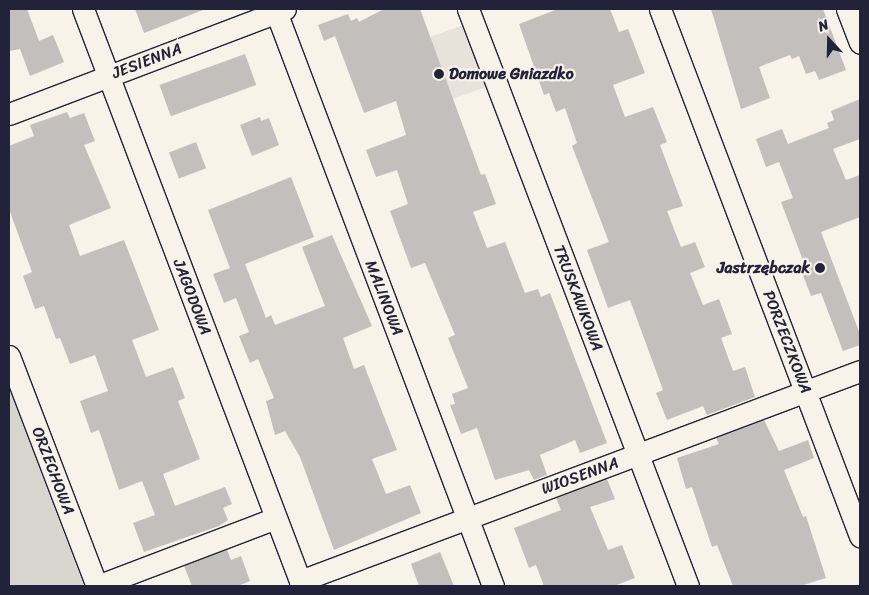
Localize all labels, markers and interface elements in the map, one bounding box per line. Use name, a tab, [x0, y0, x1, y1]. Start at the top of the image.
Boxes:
text: N	[814, 12, 832, 39]
north arrow	[804, 15, 854, 65]
street label: JESIENNA	[109, 39, 185, 83]
place label: Domowe Gniazdko	[449, 64, 574, 84]
marker: Domowe Gniazdko	[433, 68, 445, 80]
street label: TRUSKAWKOWA	[549, 242, 607, 354]
street label: JAGODOWA	[169, 256, 215, 338]
street label: MALINOWA	[361, 258, 407, 338]
place label: Jastrzębczak	[717, 258, 810, 278]
marker: Jastrzębczak	[814, 262, 826, 274]
street label: PORZECZKOWA	[759, 288, 815, 396]
street label: ORZECHOWA	[27, 424, 79, 518]
street label: WIOSENNA	[539, 453, 621, 499]

